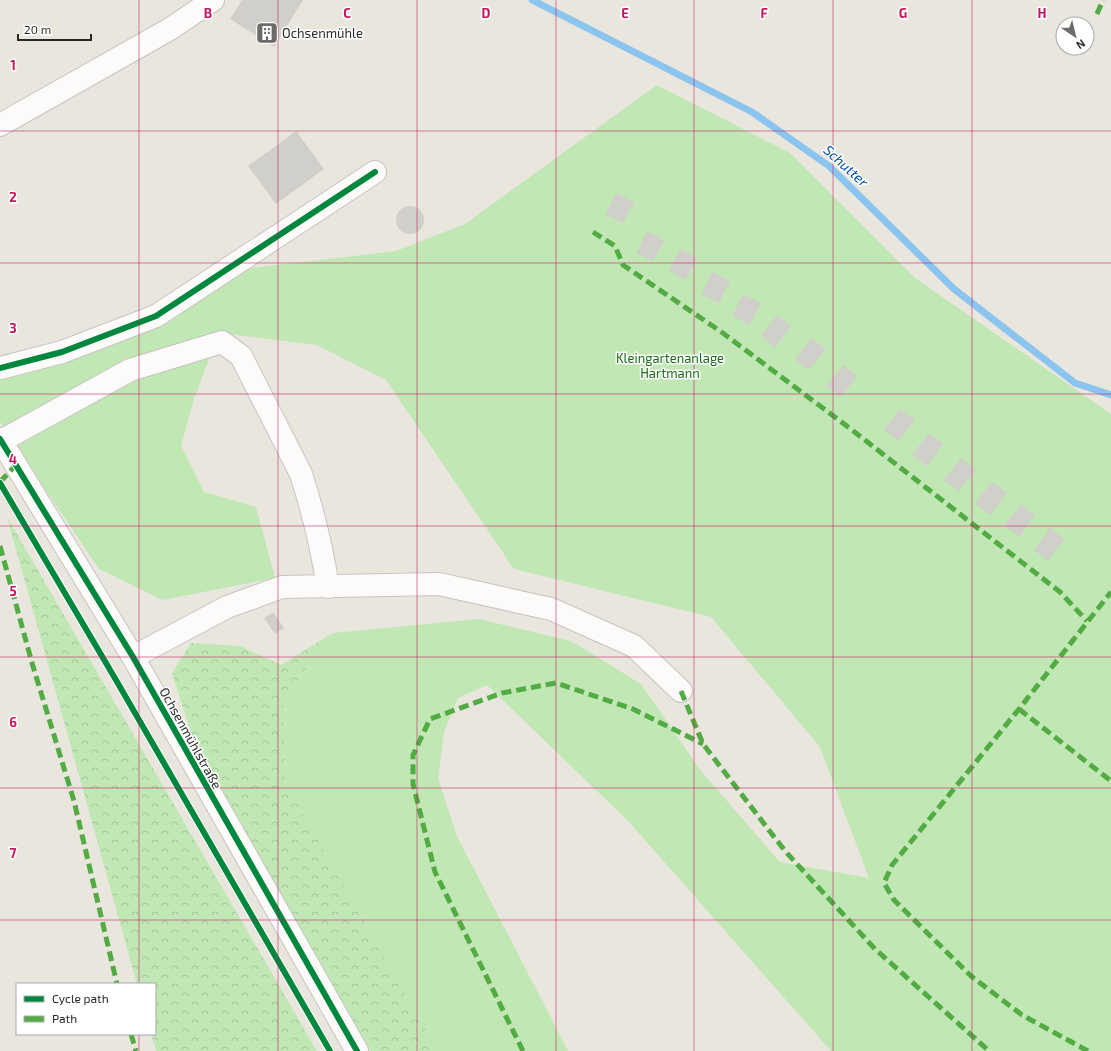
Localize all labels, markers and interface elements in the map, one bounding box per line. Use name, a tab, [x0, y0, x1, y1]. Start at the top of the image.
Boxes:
text: B	[204, 5, 212, 21]
text: C	[343, 5, 351, 21]
text: D	[482, 5, 491, 21]
text: E	[621, 5, 629, 21]
text: F	[760, 5, 768, 21]
text: G	[899, 5, 907, 21]
text: H	[1038, 5, 1047, 21]
scale bar	[18, 16, 91, 42]
north arrow	[1055, 16, 1095, 56]
building icon: Ochsenmühle	[254, 20, 280, 46]
text: 20 m	[24, 22, 51, 36]
place label: Ochsenmühle	[282, 25, 363, 41]
text: N	[1074, 37, 1088, 52]
text: 1	[10, 57, 16, 73]
water label: Schutter	[820, 141, 873, 190]
text: 2	[9, 189, 17, 205]
text: 3	[9, 320, 17, 336]
park label: Kleingartenanlage Hartmann	[616, 350, 724, 381]
text: 4	[9, 451, 17, 467]
text: 5	[9, 583, 17, 599]
street label: Ochsenmühlstraße	[156, 684, 226, 792]
text: 6	[9, 714, 17, 730]
text: 7	[10, 845, 17, 861]
legend	[16, 983, 156, 1035]
text: Cycle path	[52, 991, 109, 1005]
text: Path	[52, 1011, 77, 1025]

